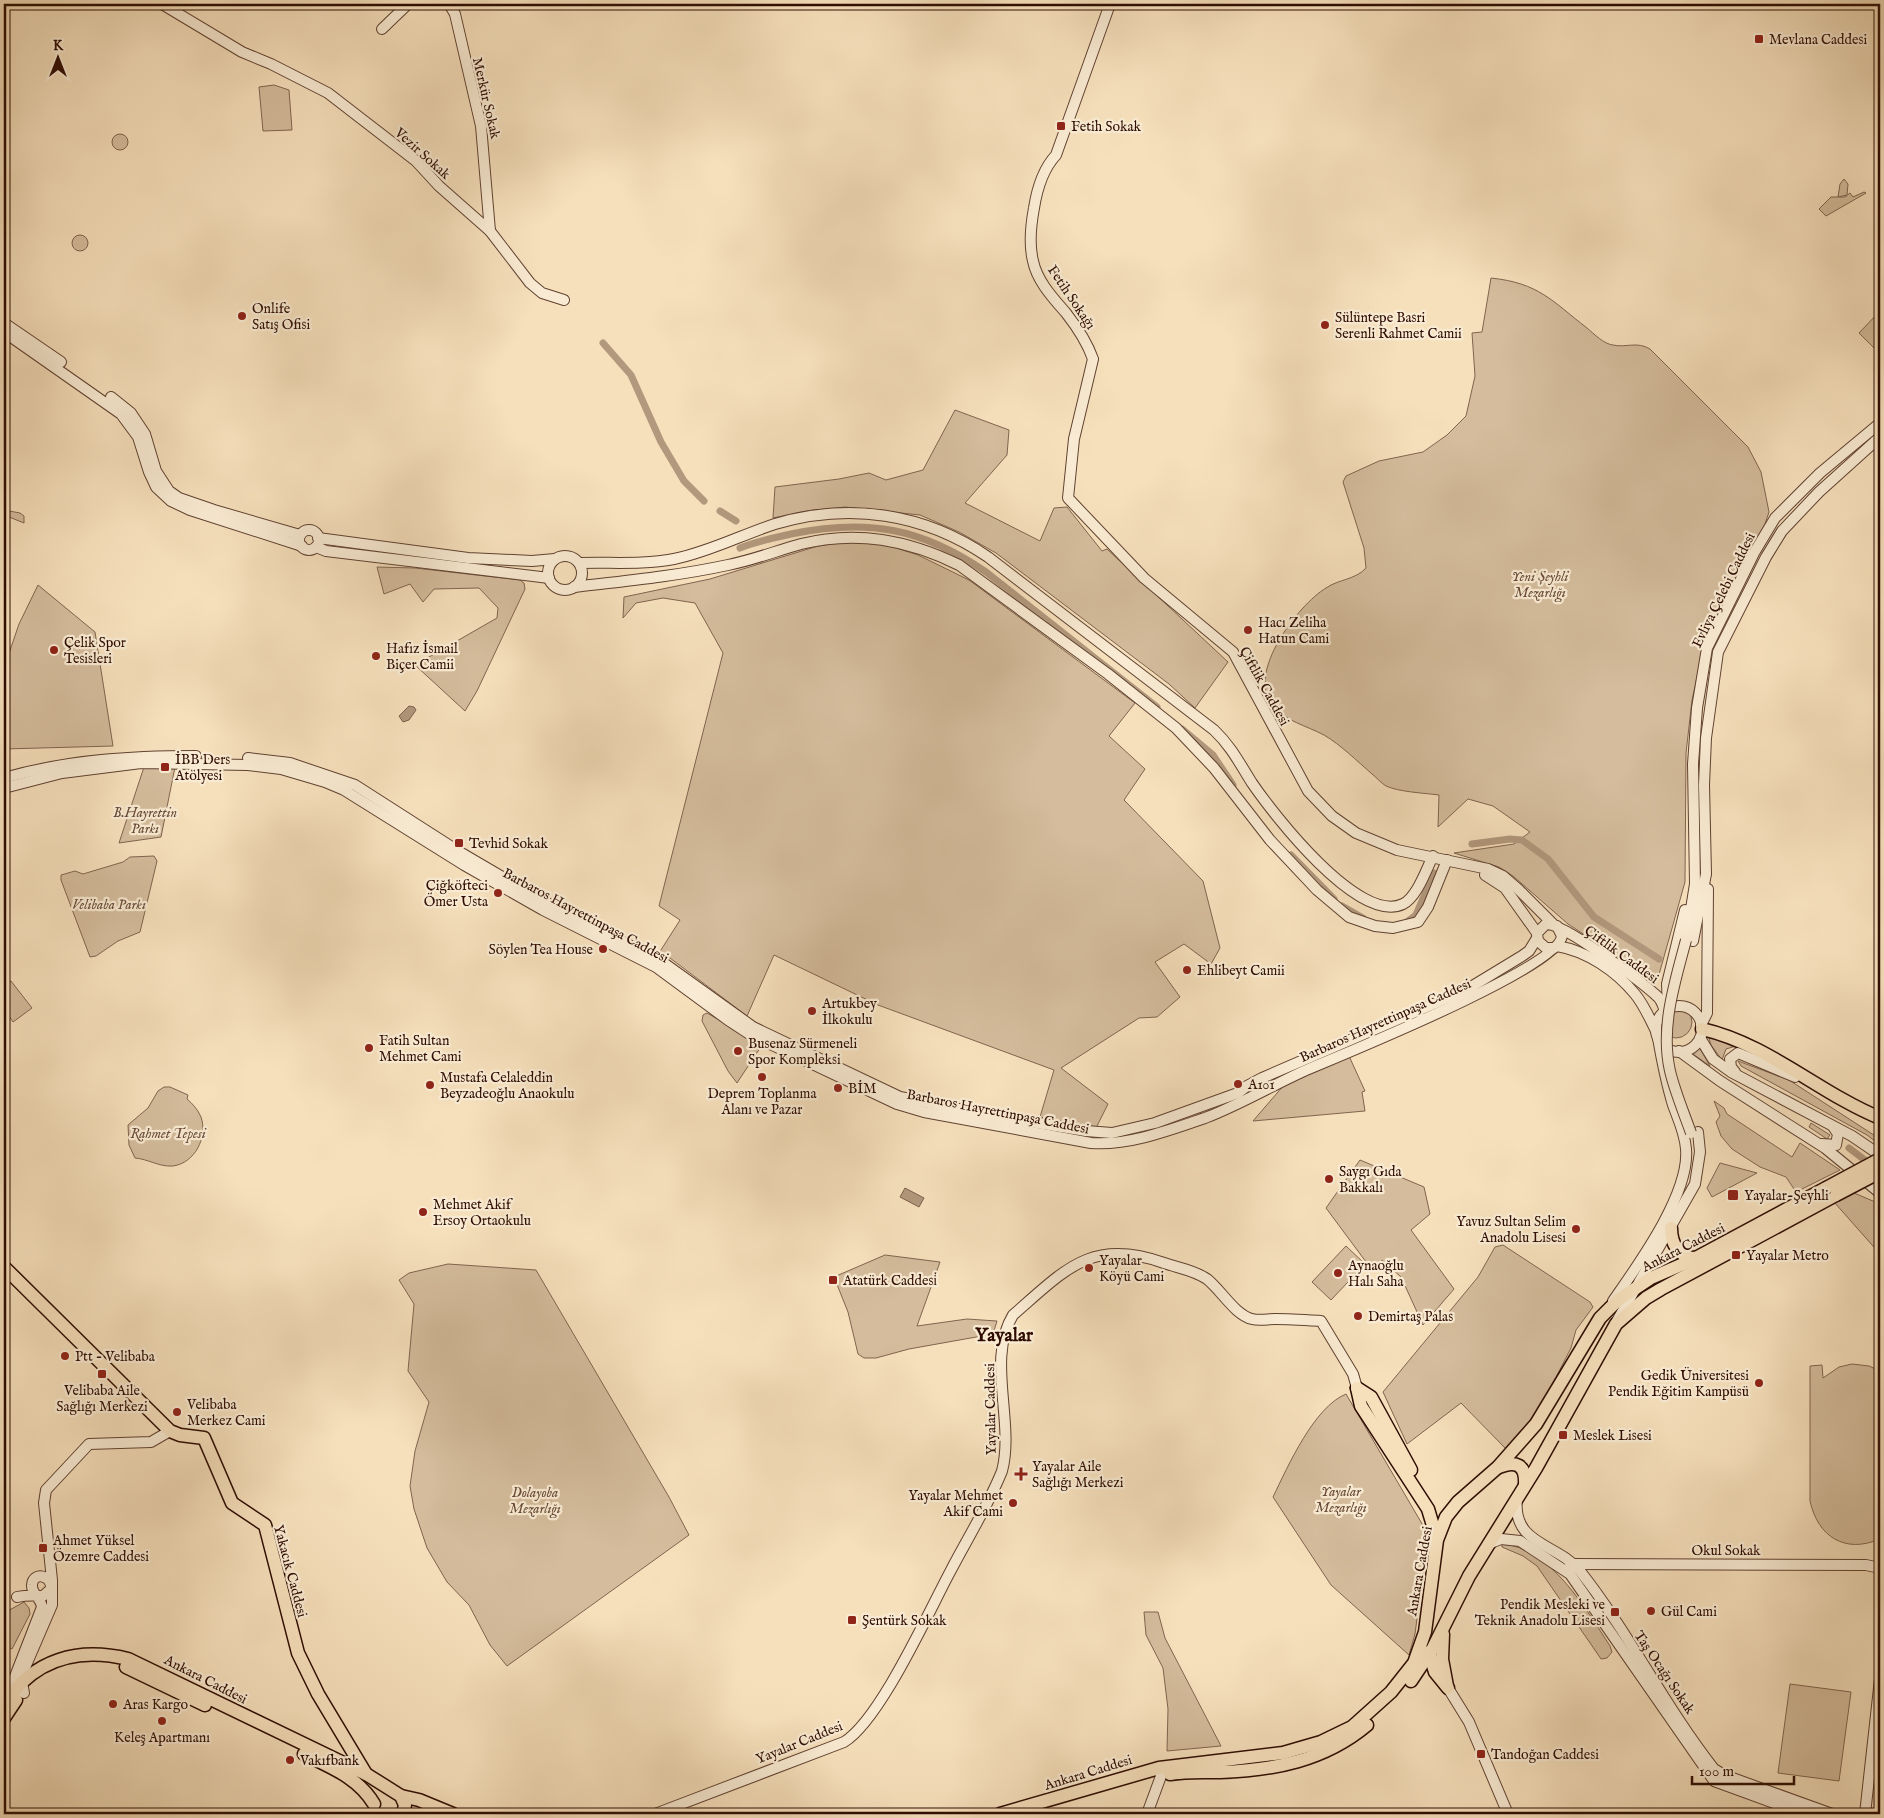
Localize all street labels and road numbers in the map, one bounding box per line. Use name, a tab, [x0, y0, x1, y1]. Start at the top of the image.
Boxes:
street label: Merkür Sokak	[468, 56, 504, 141]
street label: Vezir Sokak	[390, 123, 454, 184]
street label: Fetih Sokağı	[1043, 262, 1099, 333]
street label: Evliya Çelebi Caddesi	[1688, 530, 1760, 651]
street label: Çiftlik Caddesi	[1235, 644, 1293, 729]
street label: Barbaros Hayrettinpaşa Caddesi	[499, 864, 672, 968]
street label: Çiftlik Caddesi	[1581, 922, 1662, 988]
street label: Barbaros Hayrettinpaşa Caddesi	[1297, 975, 1474, 1067]
street label: Barbaros Hayrettinpaşa Caddesi	[905, 1085, 1091, 1139]
street label: Ankara Caddesi	[1638, 1219, 1728, 1277]
street label: Yayalar Caddesi	[981, 1363, 1001, 1455]
street label: Yakacık Caddesi	[269, 1523, 311, 1620]
street label: Ankara Caddesi	[1403, 1525, 1437, 1618]
street label: Okul Sokak	[1692, 1542, 1761, 1560]
street label: Taş Ocağı Sokak	[1630, 1627, 1699, 1718]
street label: Ankara Caddesi	[160, 1651, 250, 1709]
street label: Yayalar Caddesi	[753, 1717, 846, 1769]
street label: Ankara Caddesi	[1041, 1751, 1135, 1795]

